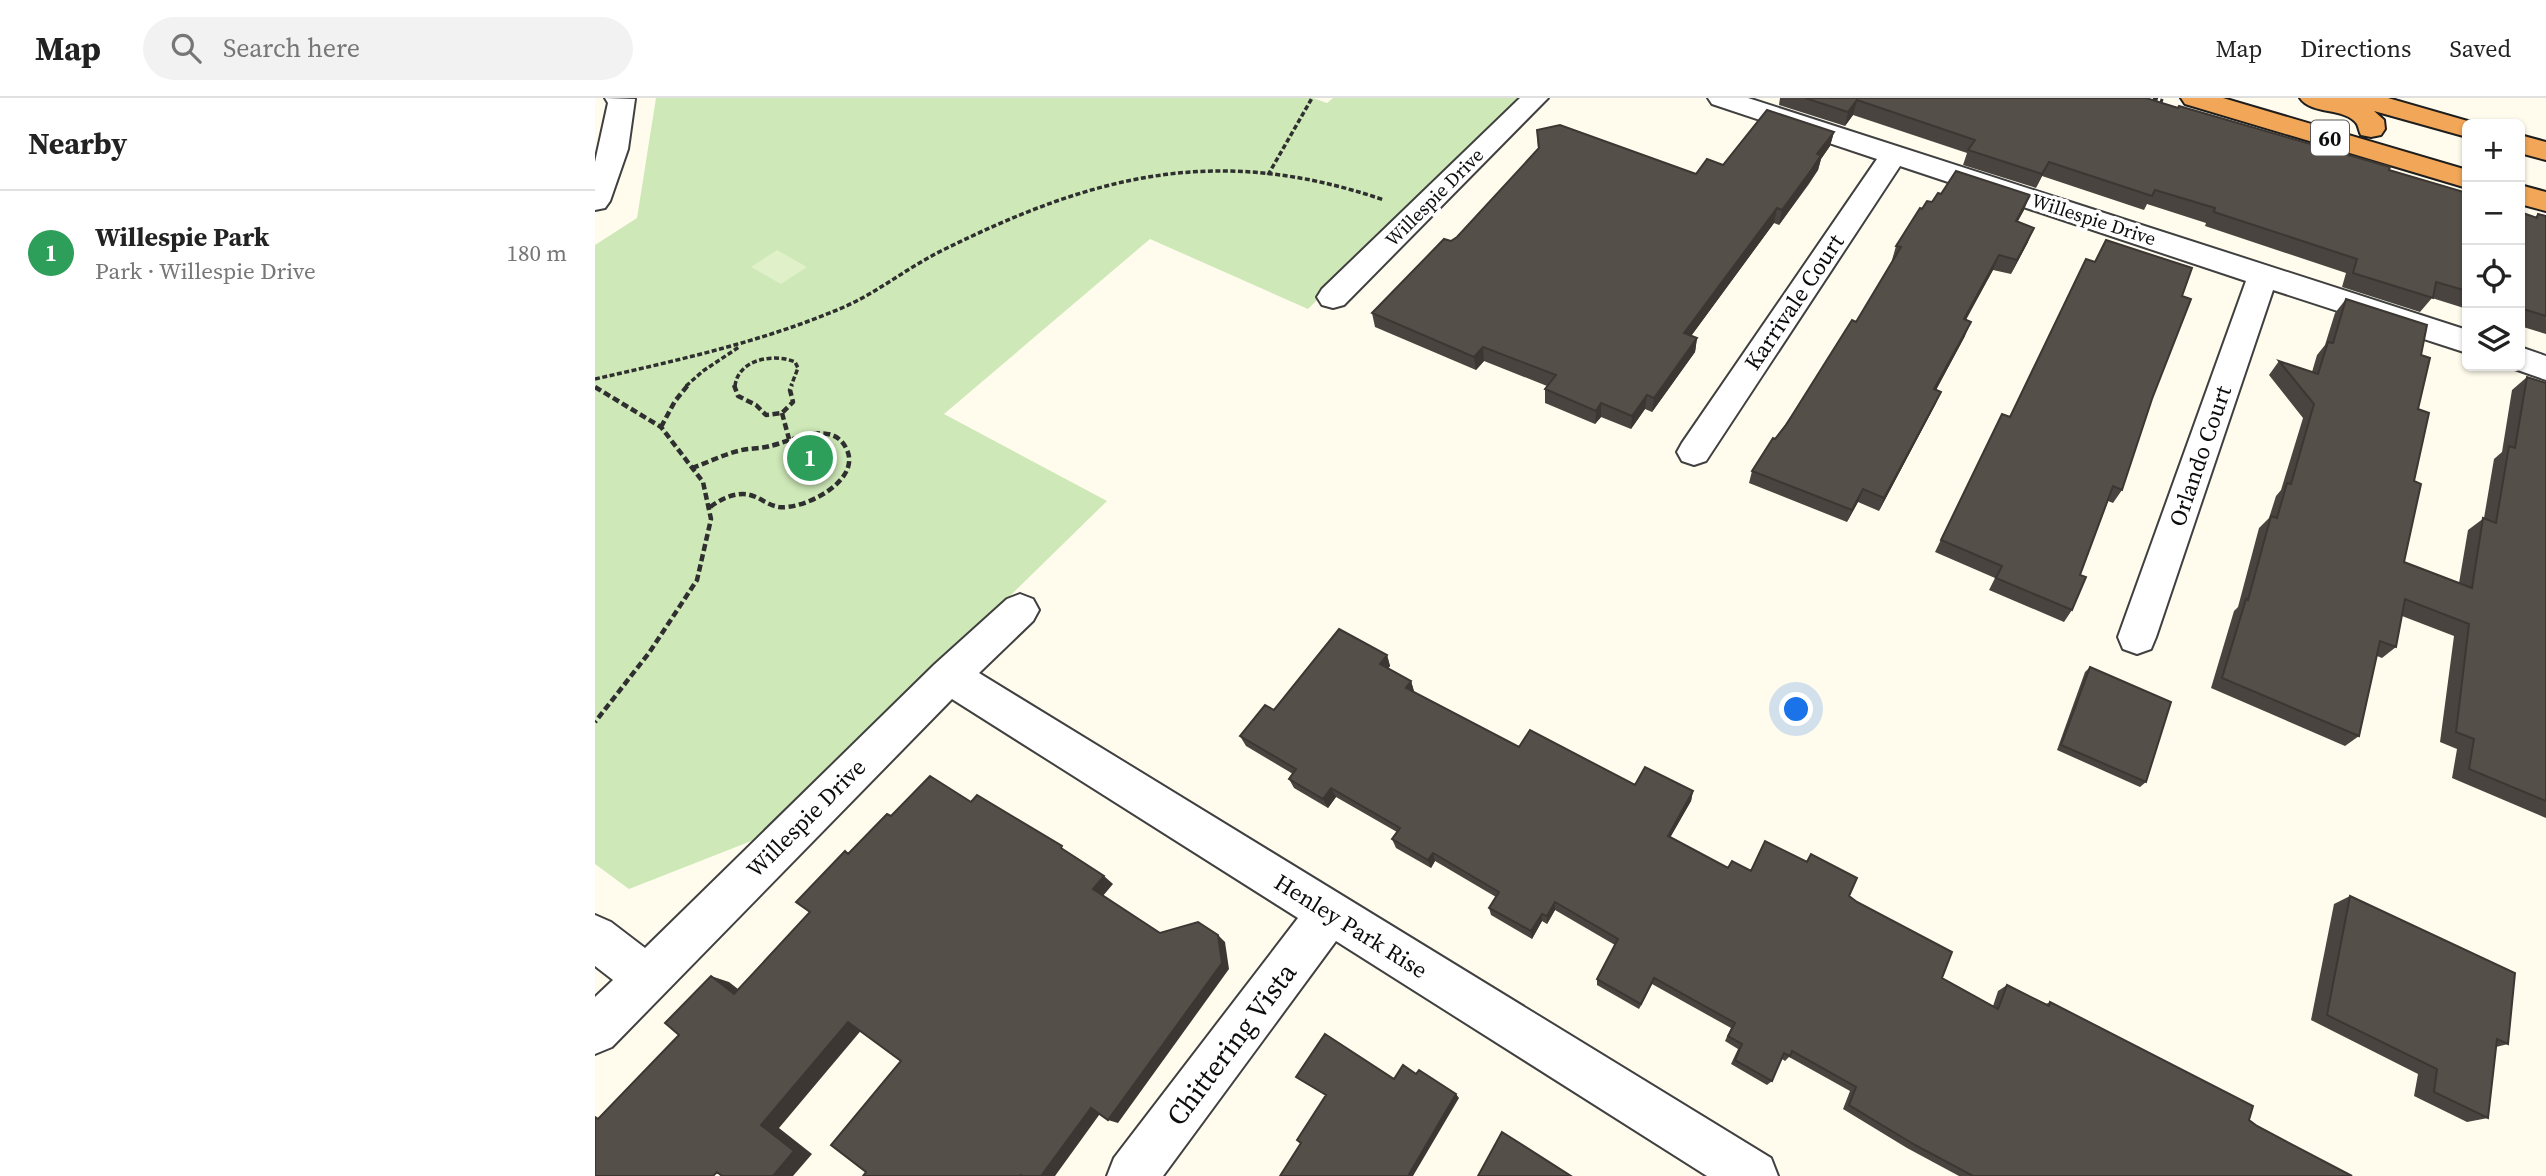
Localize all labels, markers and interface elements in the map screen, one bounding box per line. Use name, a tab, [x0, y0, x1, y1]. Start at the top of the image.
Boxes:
search box	[143, 17, 633, 80]
text: Map	[35, 26, 101, 71]
icon: search	[167, 29, 205, 67]
text: Search here	[223, 30, 360, 66]
text: Map	[2215, 32, 2262, 65]
text: Directions	[2300, 32, 2411, 65]
text: Saved	[2449, 32, 2511, 65]
map controls	[2462, 119, 2525, 371]
button: +	[2462, 119, 2525, 182]
road number: 60	[2311, 120, 2349, 156]
text: Nearby	[28, 123, 127, 164]
street label: Willespie Drive	[1379, 142, 1489, 252]
button: −	[2462, 182, 2525, 245]
street label: Willespie Drive	[2029, 187, 2159, 251]
text: Willespie Park	[95, 219, 269, 255]
street label: Karrivale Court	[1737, 227, 1852, 376]
text: 1	[45, 237, 57, 269]
text: 180 m	[506, 237, 567, 269]
button: locate	[2462, 245, 2525, 308]
text: Park · Willespie Drive	[95, 255, 316, 287]
button: layers	[2462, 308, 2525, 371]
street label: Orlando Court	[2161, 381, 2239, 531]
pin: 1	[787, 432, 833, 484]
your location	[1779, 692, 1813, 726]
street label: Willespie Drive	[739, 751, 873, 885]
street label: Henley Park Rise	[1268, 866, 1434, 986]
street label: Chittering Vista	[1157, 954, 1305, 1133]

